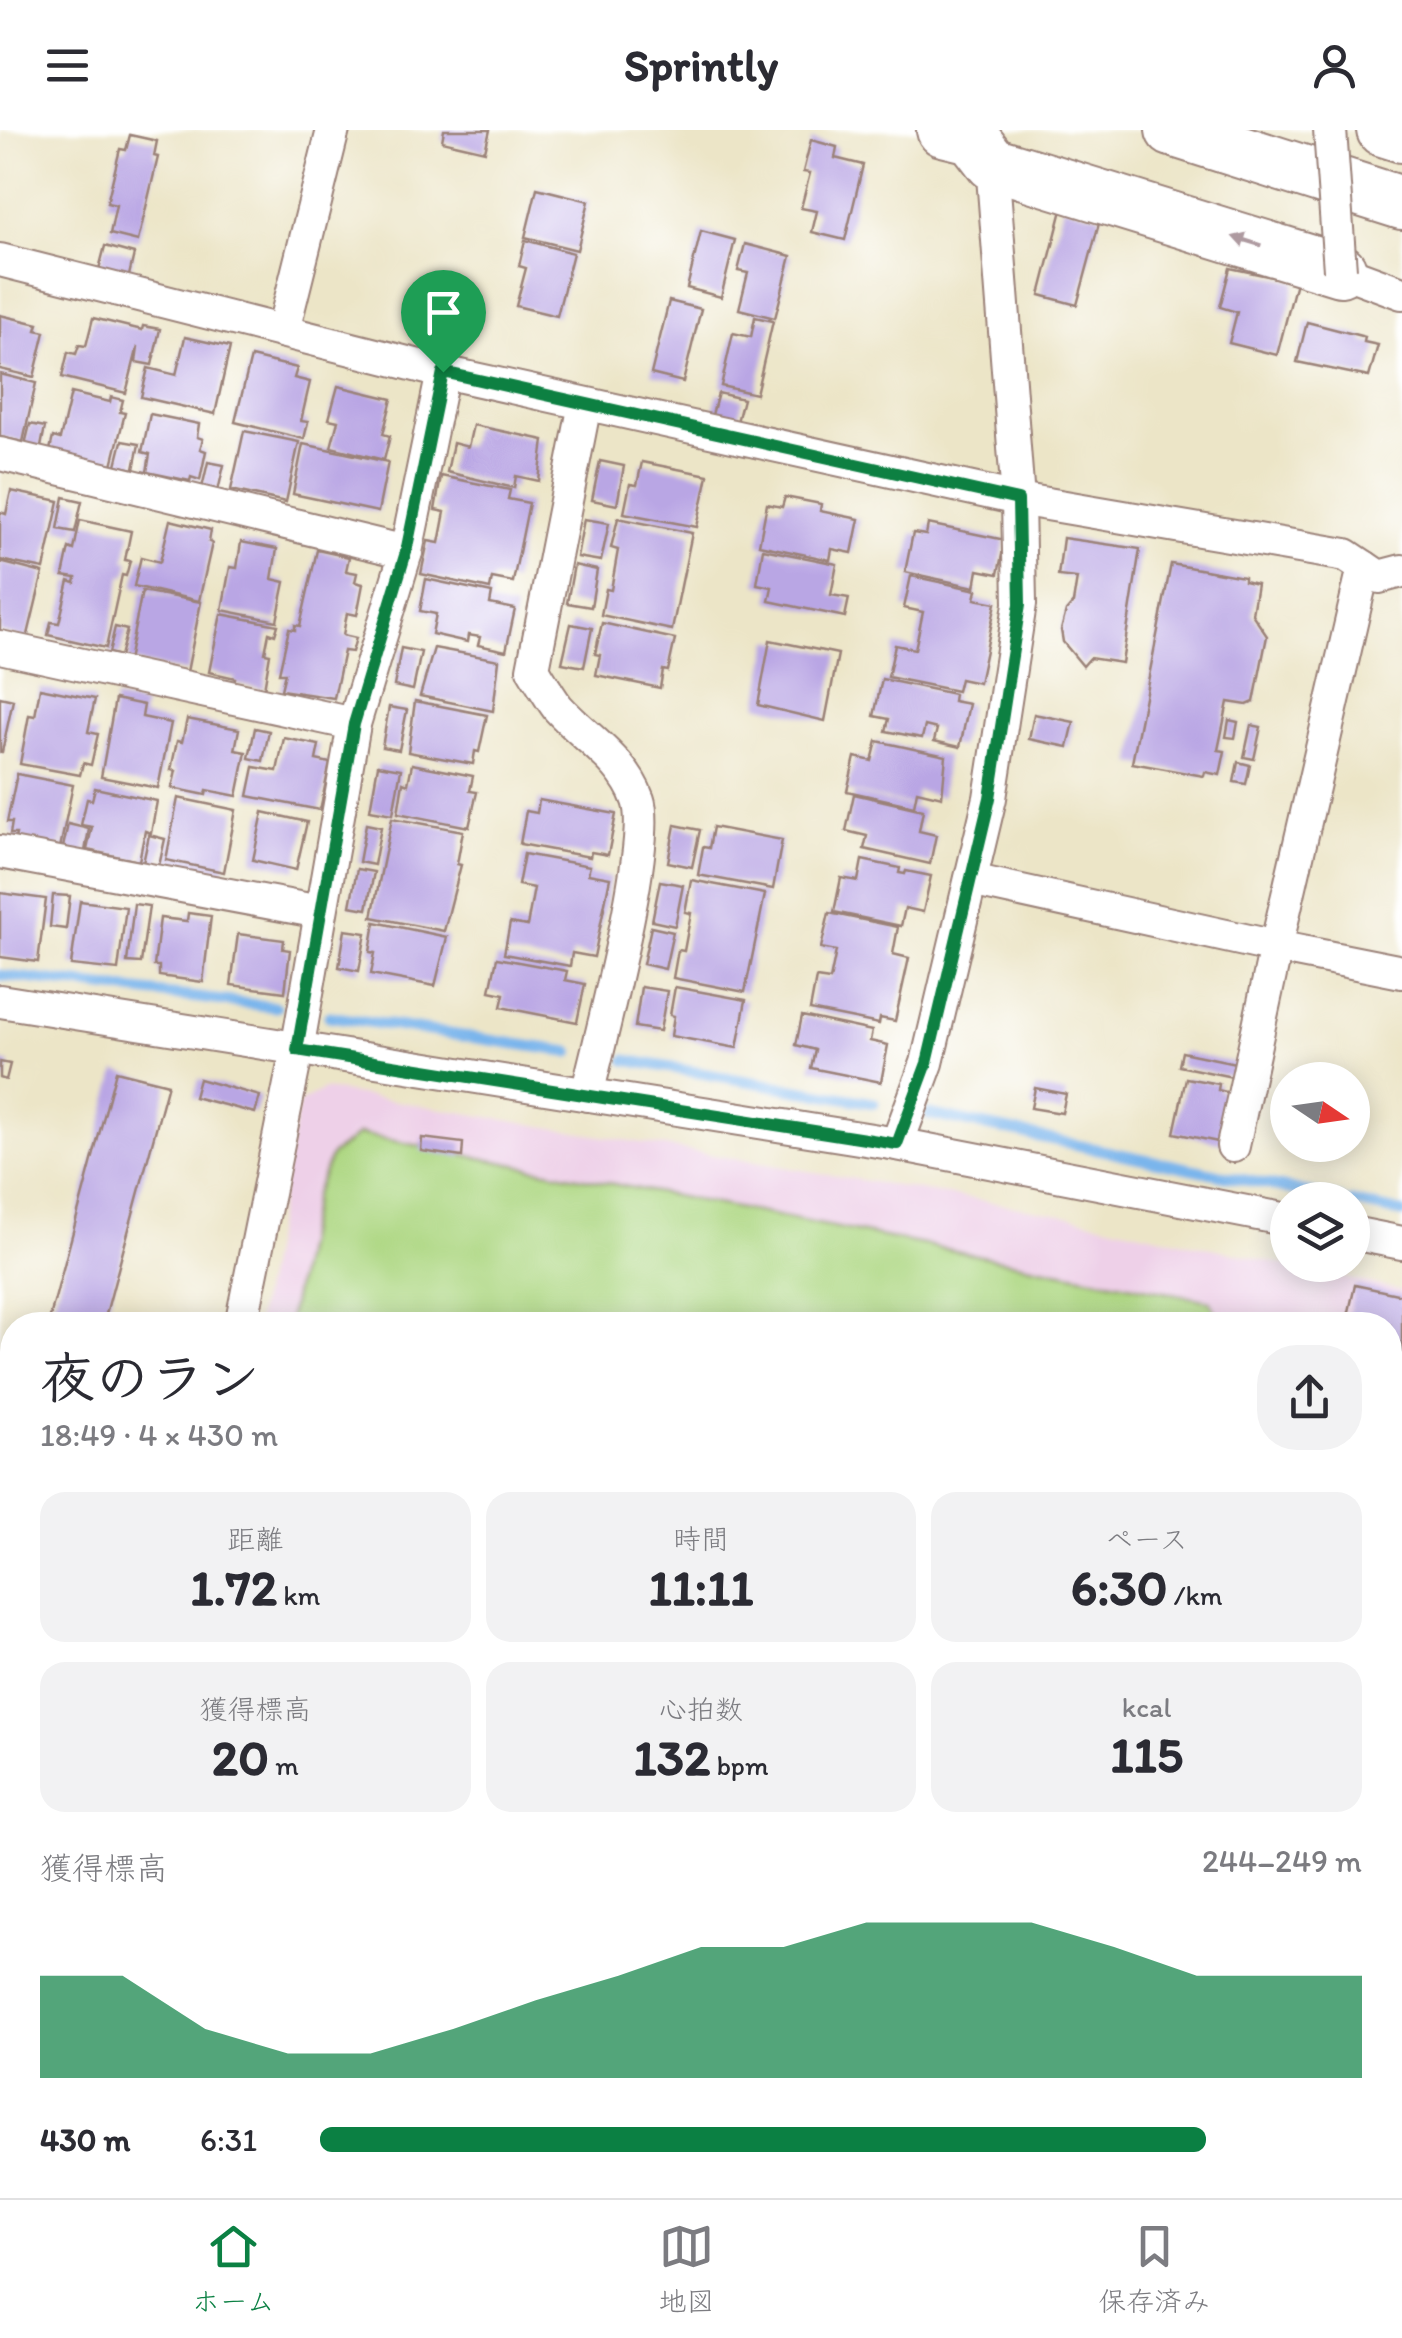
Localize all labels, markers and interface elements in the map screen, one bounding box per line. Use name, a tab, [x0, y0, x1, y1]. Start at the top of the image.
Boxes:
icon: menu	[40, 38, 95, 93]
text: Sprintly	[624, 38, 778, 92]
icon: person	[1307, 38, 1362, 93]
one-way arrow	[1231, 233, 1262, 248]
pin	[401, 270, 486, 373]
icon: arrive	[416, 285, 471, 340]
north arrow	[1270, 1062, 1370, 1162]
map controls	[1270, 1062, 1370, 1282]
button: layers	[1270, 1182, 1370, 1282]
text: 夜のラン	[40, 1345, 260, 1411]
button: share	[1257, 1345, 1362, 1450]
text: 18:49 · 4 × 430 m	[40, 1416, 278, 1454]
text: 距離	[227, 1522, 283, 1556]
text: 時間	[673, 1522, 729, 1556]
text: ペース	[1105, 1522, 1188, 1556]
text: 1.72	[190, 1557, 277, 1618]
text: 11:11	[648, 1557, 754, 1618]
text: 6:30	[1071, 1557, 1167, 1618]
text: km	[277, 1578, 320, 1612]
text: /km	[1167, 1578, 1223, 1612]
text: kcal	[1122, 1690, 1172, 1724]
text: 獲得標高	[199, 1692, 311, 1726]
text: 心拍数	[659, 1692, 743, 1726]
text: 115	[1110, 1724, 1183, 1785]
text: 20	[212, 1727, 269, 1788]
text: 132	[633, 1727, 710, 1788]
text: m	[269, 1748, 299, 1782]
text: bpm	[710, 1748, 768, 1782]
text: 244–249 m	[1202, 1842, 1362, 1880]
text: 獲得標高	[40, 1849, 168, 1887]
text: 430 m	[40, 2121, 131, 2159]
text: 6:31	[200, 2121, 257, 2159]
tab: ホーム	[192, 2219, 275, 2319]
tab: 地図	[658, 2219, 714, 2319]
tab: 保存済み	[1098, 2219, 1210, 2319]

